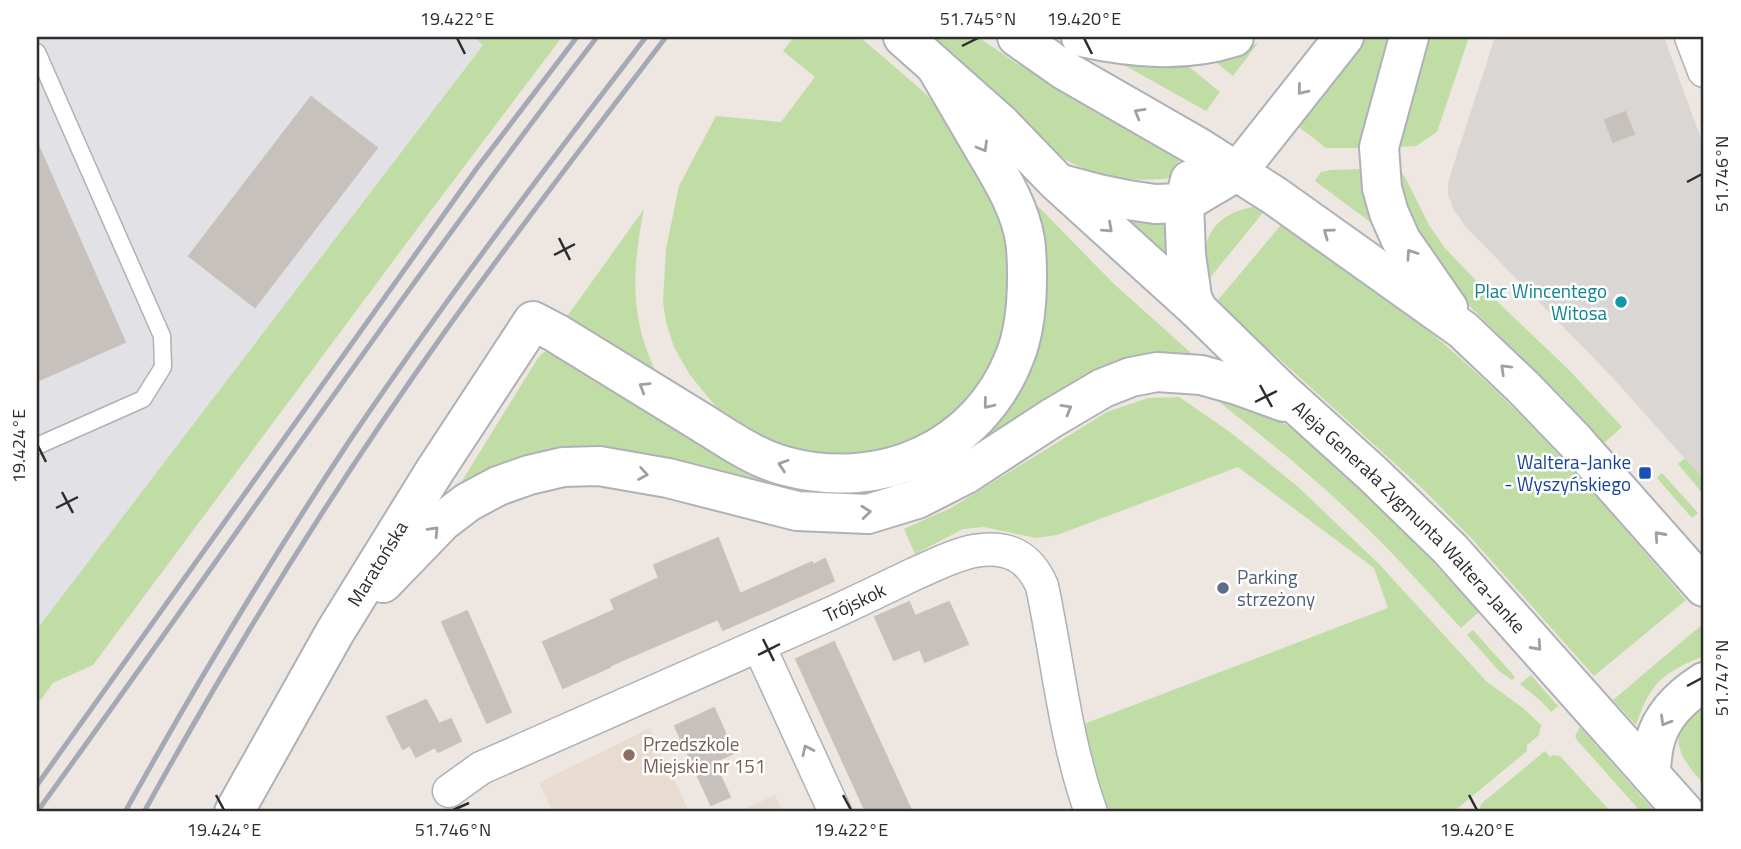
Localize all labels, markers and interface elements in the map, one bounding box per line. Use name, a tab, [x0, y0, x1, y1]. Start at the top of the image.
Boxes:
text: 19.422°E	[420, 5, 494, 32]
text: 51.745°N	[940, 5, 1016, 32]
text: 19.420°E	[1047, 5, 1121, 32]
one-way arrow	[1297, 82, 1310, 94]
one-way arrow	[1134, 108, 1146, 121]
text: 51.746°N	[1708, 136, 1735, 212]
one-way arrow	[974, 139, 987, 152]
one-way arrow	[1100, 220, 1113, 232]
one-way arrow	[1323, 229, 1336, 241]
one-way arrow	[1406, 249, 1419, 262]
place label: Plac Wincentego Witosa	[1474, 276, 1607, 327]
marker: Plac Wincentego Witosa	[1613, 294, 1629, 310]
one-way arrow	[1500, 365, 1513, 378]
one-way arrow	[639, 383, 652, 396]
street label: Aleja Generała Zygmunta Waltera-Janke	[1287, 393, 1533, 639]
one-way arrow	[983, 396, 996, 408]
one-way arrow	[1059, 404, 1072, 417]
text: 19.424°E	[5, 409, 32, 483]
place label: Waltera-Janke - Wyszyńskiego	[1504, 447, 1631, 498]
one-way arrow	[778, 458, 790, 473]
marker: Waltera-Janke - Wyszyńskiego	[1637, 465, 1653, 481]
one-way arrow	[637, 466, 649, 481]
one-way arrow	[861, 505, 872, 520]
street label: Maratońska	[339, 514, 415, 612]
one-way arrow	[426, 526, 438, 539]
one-way arrow	[1655, 532, 1667, 545]
place label: Parking strzeżony	[1237, 562, 1315, 613]
street label: Trójskok	[819, 575, 890, 629]
marker: Parking strzeżony	[1215, 580, 1231, 596]
one-way arrow	[1529, 638, 1541, 651]
text: 51.747°N	[1708, 640, 1735, 716]
one-way arrow	[1660, 713, 1673, 726]
place label: Przedszkole Miejskie nr 151	[643, 729, 766, 780]
one-way arrow	[801, 745, 815, 757]
marker: Przedszkole Miejskie nr 151	[621, 747, 637, 763]
text: 19.424°E	[187, 816, 261, 843]
text: 51.746°N	[415, 816, 491, 843]
text: 19.422°E	[814, 816, 888, 843]
text: 19.420°E	[1440, 816, 1514, 843]

